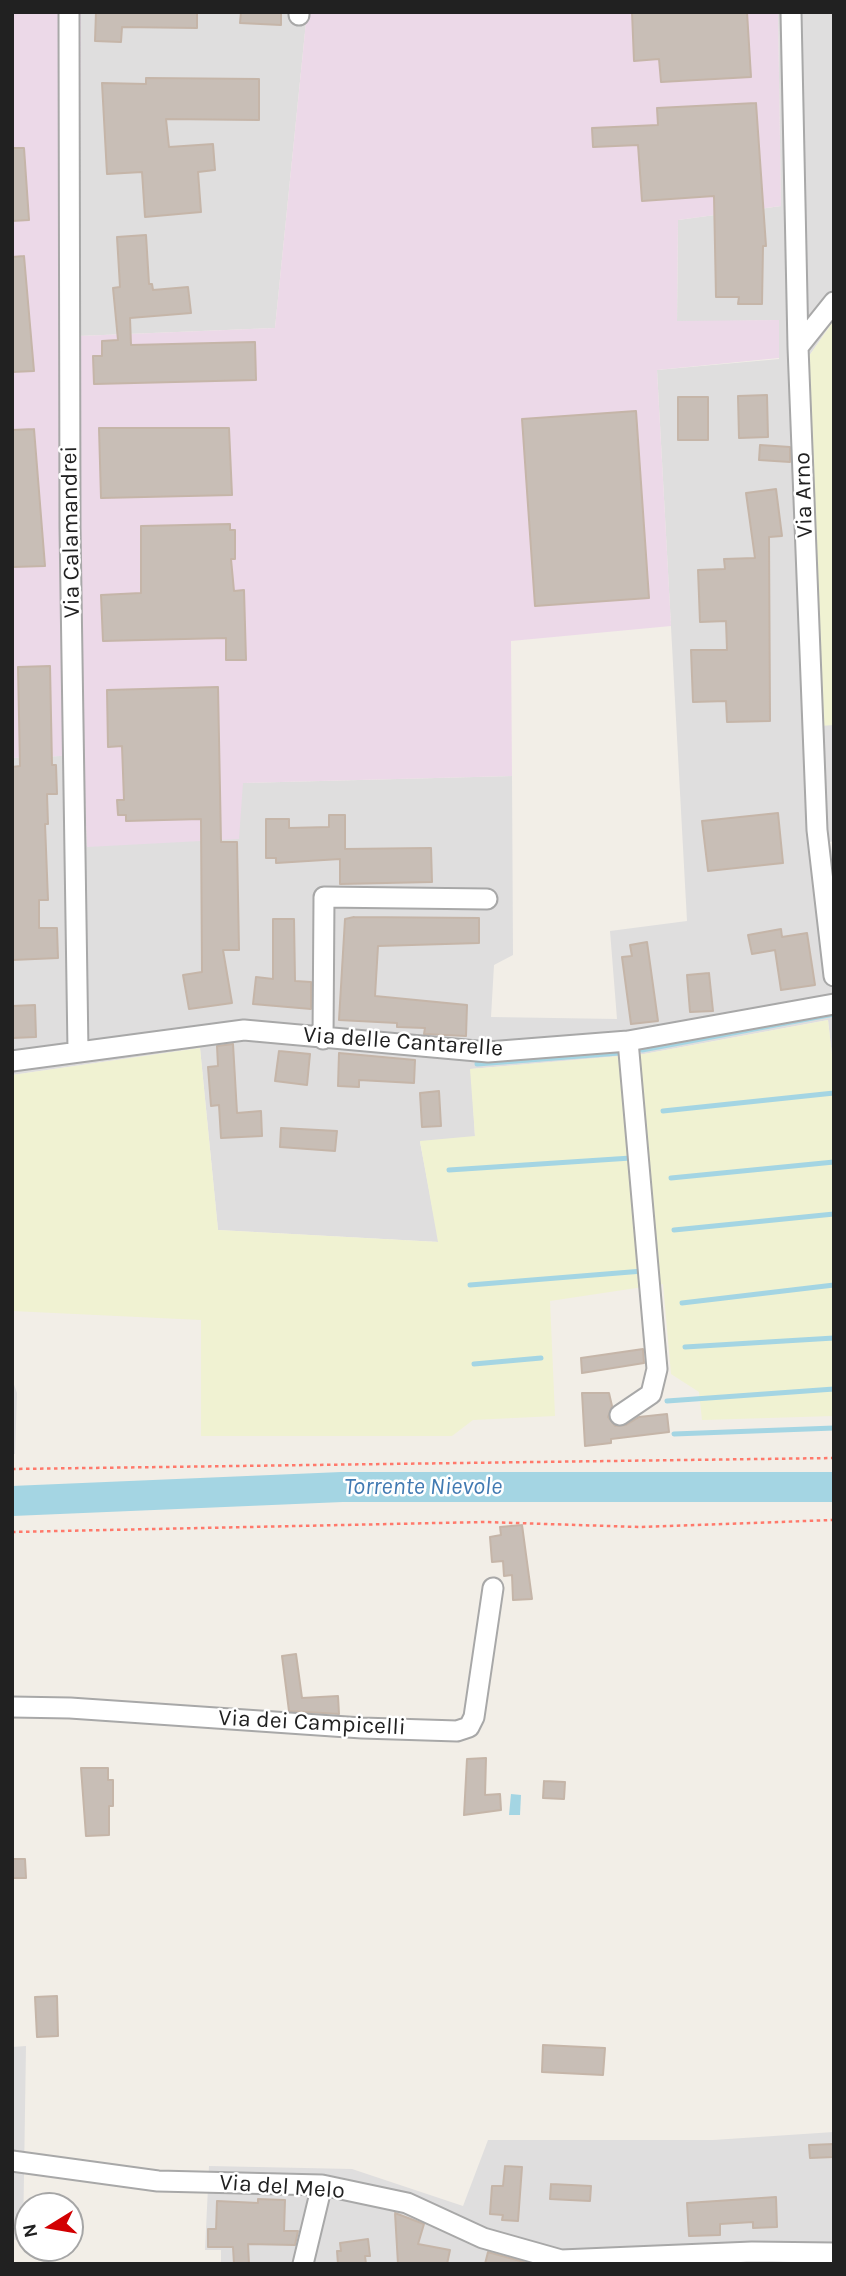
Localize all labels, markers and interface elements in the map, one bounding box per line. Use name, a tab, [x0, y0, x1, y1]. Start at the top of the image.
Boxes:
street label: Via Calamandrei	[56, 446, 86, 618]
street label: Via Arno	[789, 452, 819, 538]
street label: Via delle Cantarelle	[302, 1021, 504, 1063]
water label: Torrente Nievole	[344, 1473, 502, 1501]
street label: Via dei Campicelli	[218, 1704, 406, 1742]
street label: Via del Melo	[218, 2169, 346, 2205]
north arrow	[14, 2192, 84, 2262]
text: N	[18, 2222, 42, 2239]

